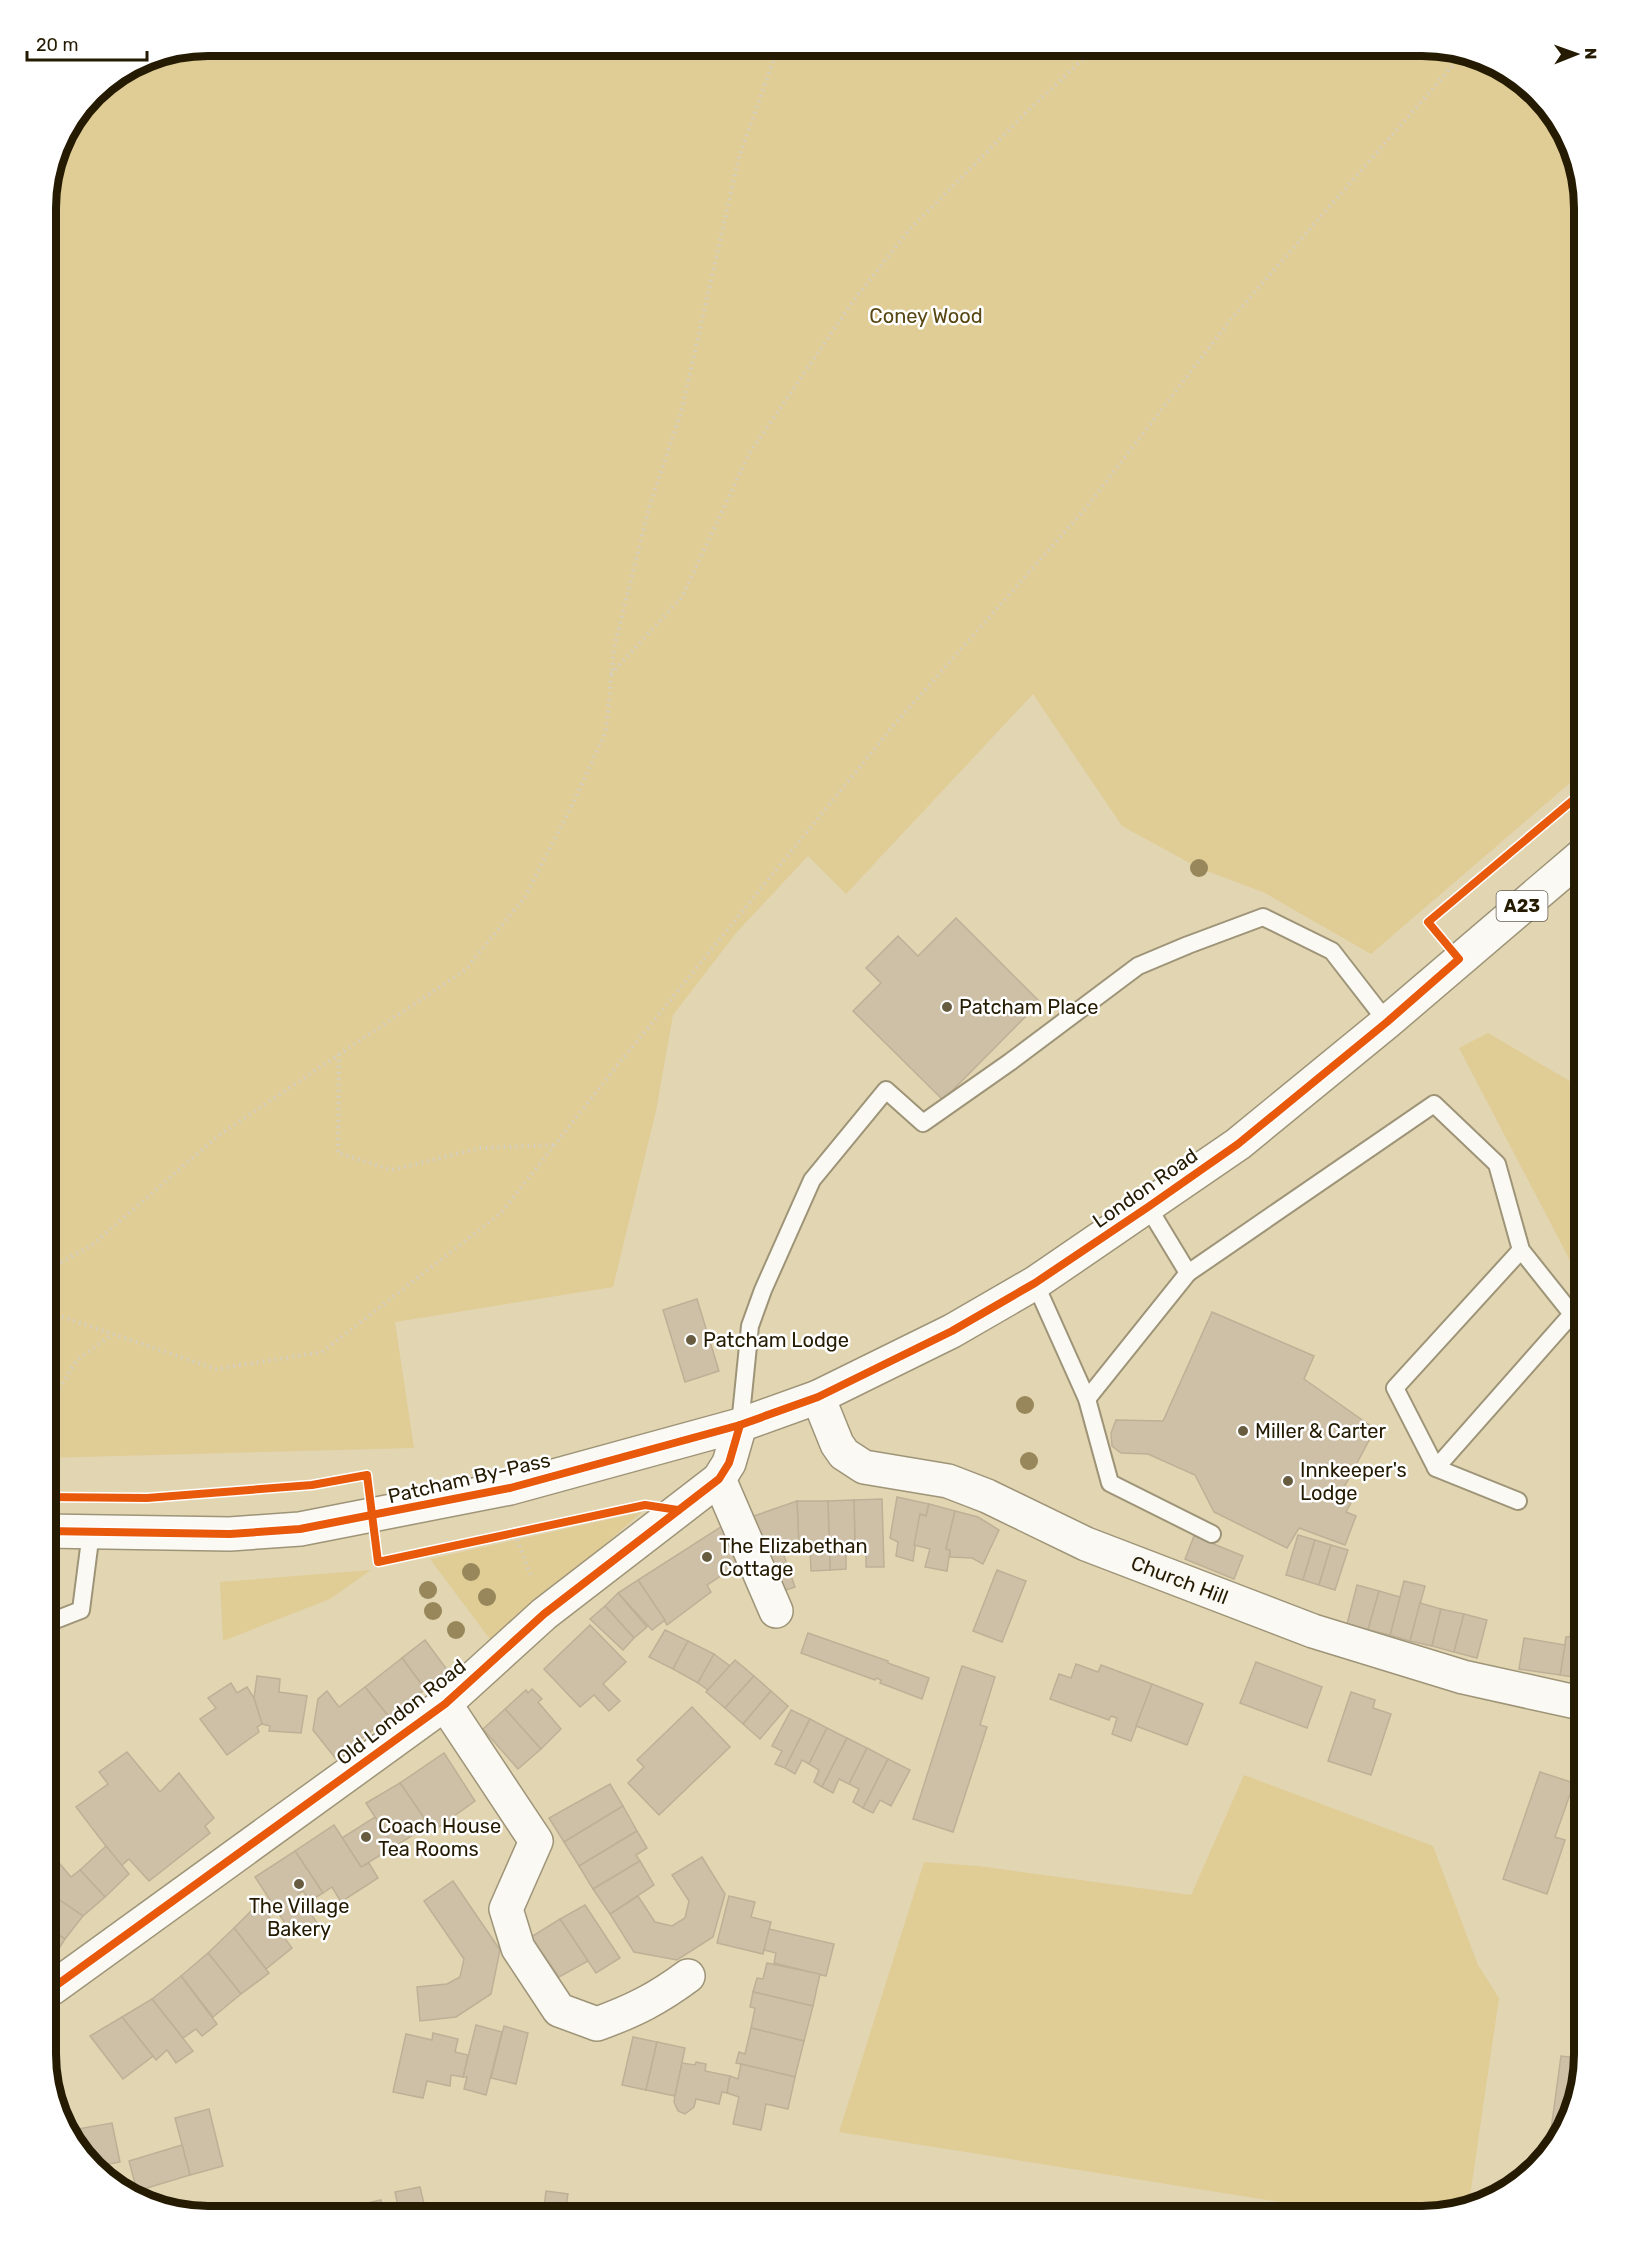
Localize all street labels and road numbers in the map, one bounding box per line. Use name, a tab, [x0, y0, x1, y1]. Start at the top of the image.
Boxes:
road number: A23	[1496, 891, 1547, 921]
street label: London Road	[1088, 1143, 1202, 1233]
street label: Patcham By-Pass	[385, 1448, 553, 1508]
street label: Church Hill	[1128, 1550, 1232, 1609]
street label: Old London Road	[331, 1654, 471, 1770]

